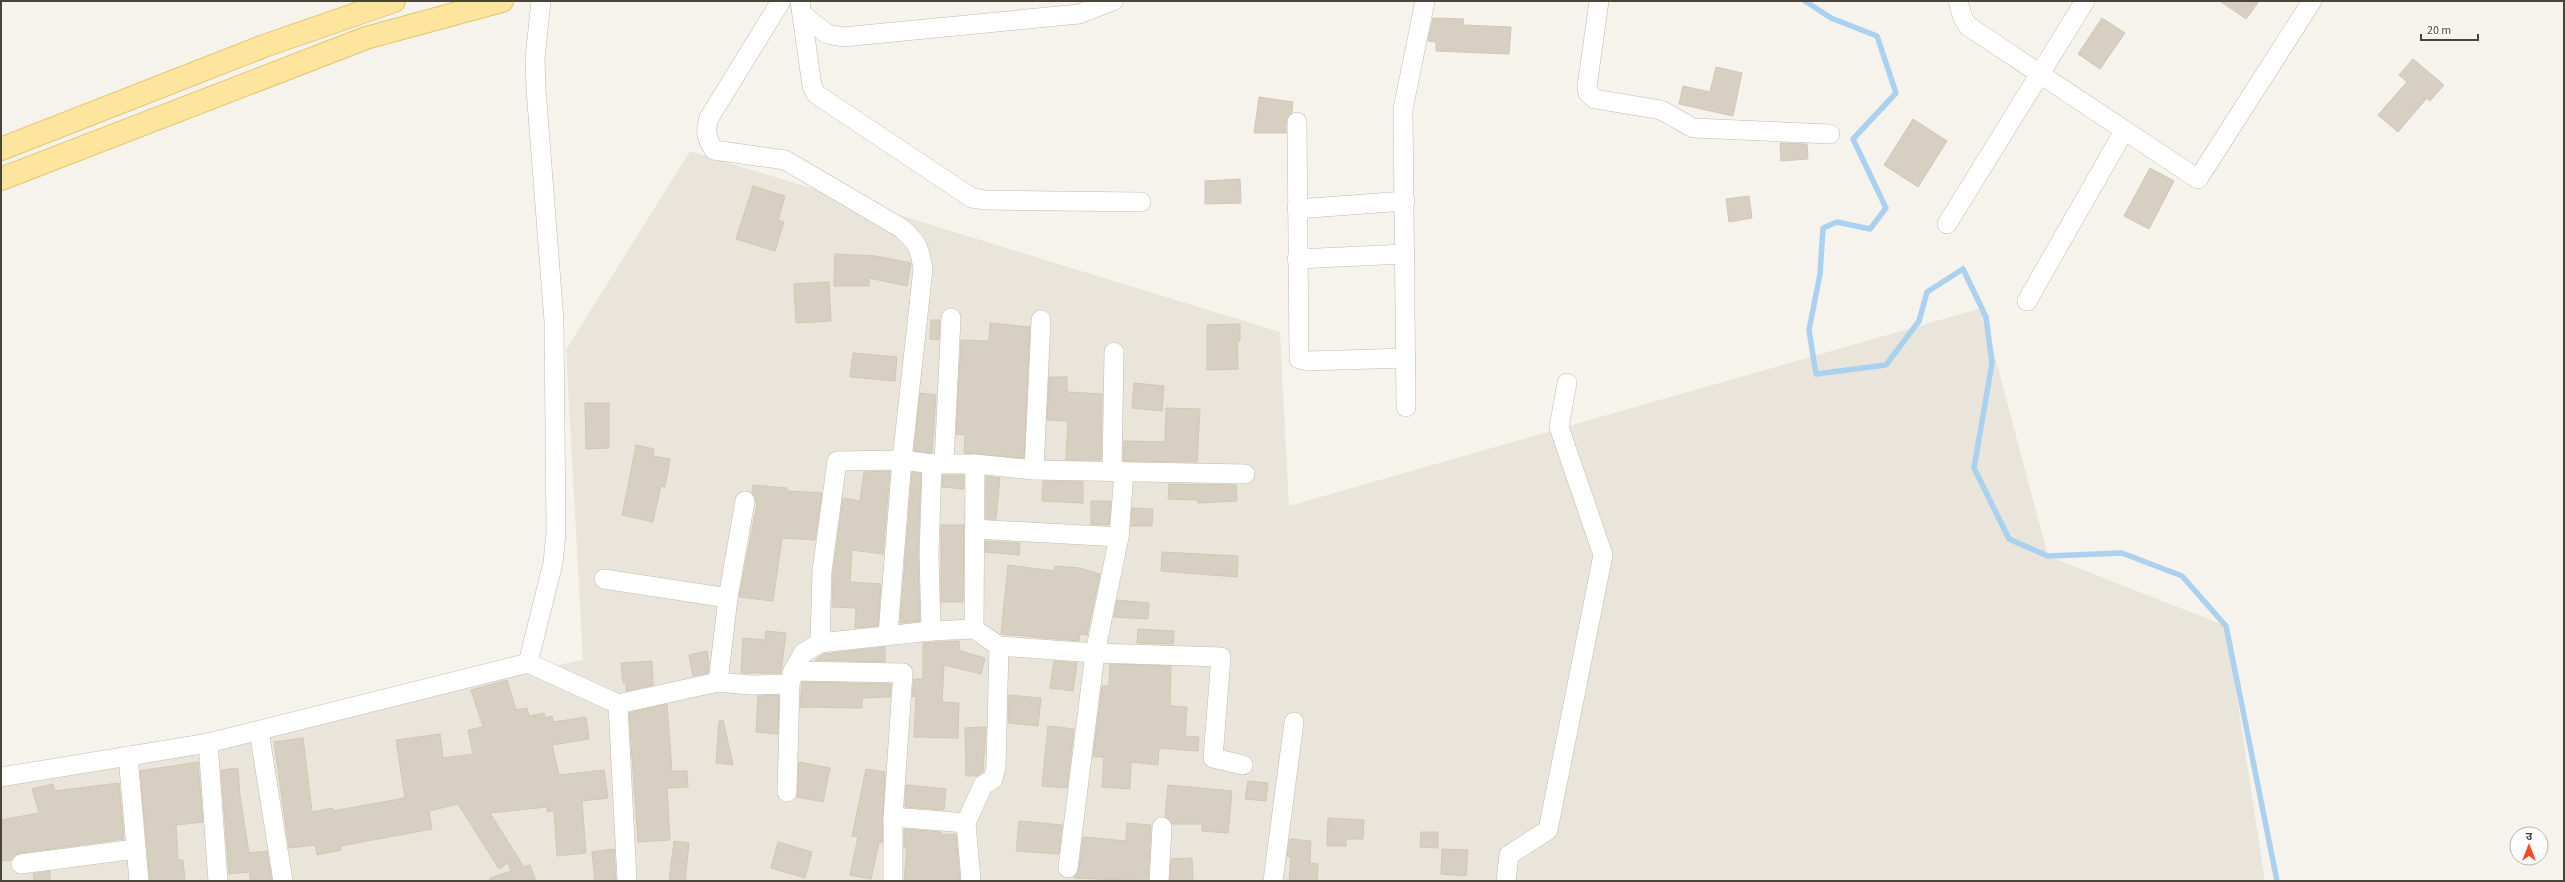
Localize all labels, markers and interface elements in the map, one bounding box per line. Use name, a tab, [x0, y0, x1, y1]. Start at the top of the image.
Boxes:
scale bar	[2421, 16, 2478, 42]
text: 20 m	[2427, 22, 2451, 39]
north arrow	[2509, 826, 2549, 866]
text: उ	[2526, 829, 2533, 844]

